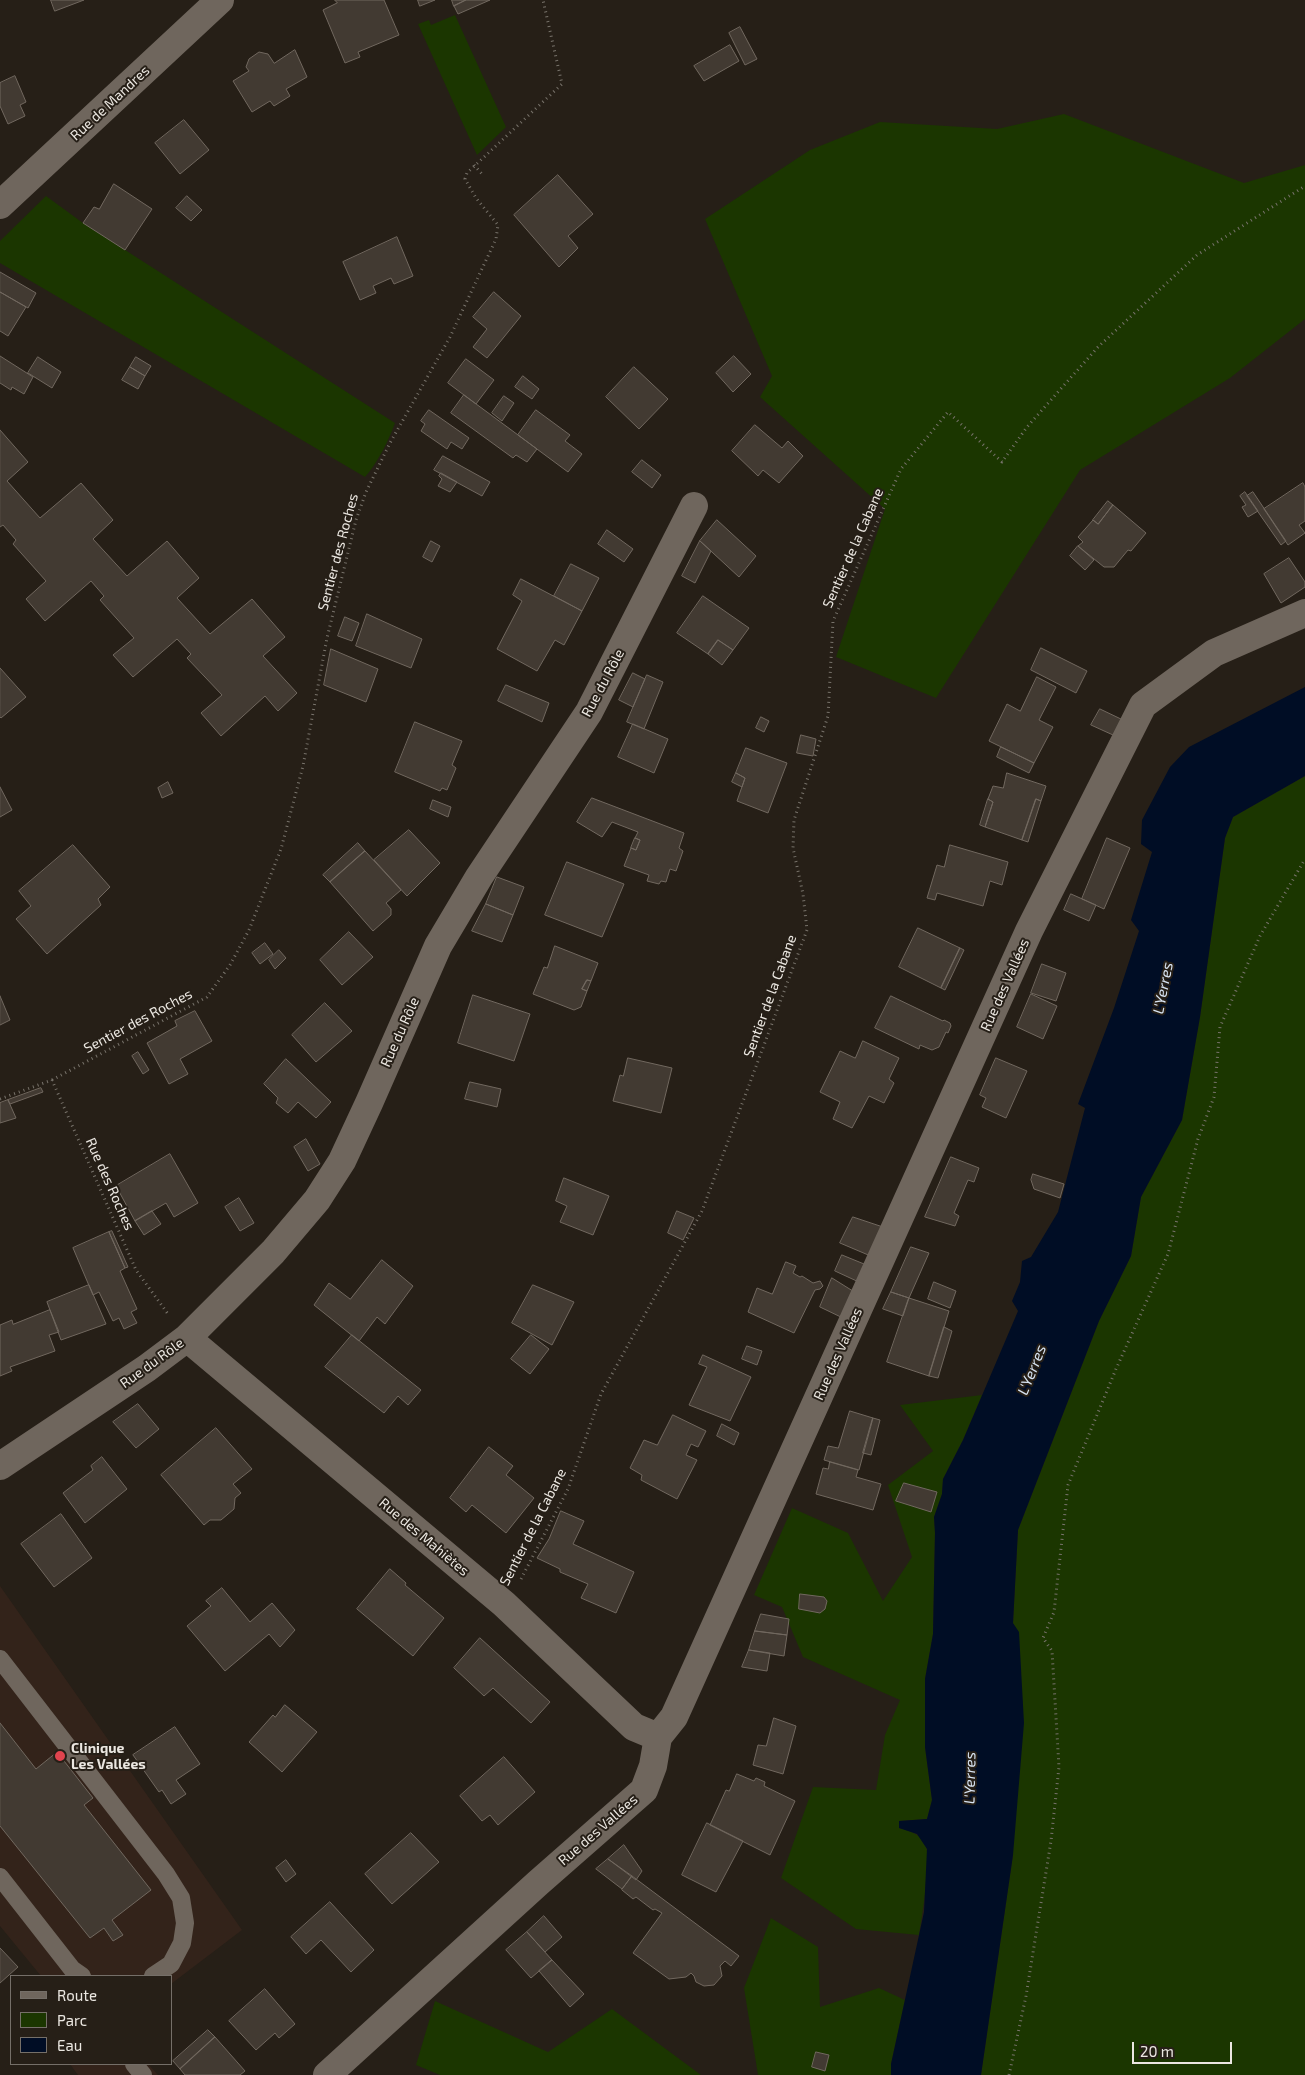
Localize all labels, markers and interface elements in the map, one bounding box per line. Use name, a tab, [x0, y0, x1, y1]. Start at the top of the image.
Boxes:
street label: Rue de Mandres	[67, 62, 153, 144]
street label: Sentier de la Cabane	[819, 486, 887, 610]
street label: Sentier des Roches	[314, 492, 362, 612]
street label: Rue du Rôle	[578, 646, 628, 720]
street label: Sentier de la Cabane	[740, 932, 800, 1060]
street label: Rue des Vallées	[977, 936, 1033, 1034]
water label: L'Yerres	[1149, 961, 1177, 1015]
street label: Sentier des Roches	[81, 985, 195, 1057]
street label: Rue du Rôle	[377, 995, 423, 1069]
street label: Rue des Roches	[82, 1135, 138, 1233]
street label: Rue des Vallées	[810, 1305, 866, 1403]
street label: Rue du Rôle	[117, 1334, 187, 1392]
water label: L'Yerres	[1014, 1342, 1050, 1398]
street label: Sentier de la Cabane	[496, 1466, 570, 1588]
street label: Rue des Mahiètes	[376, 1495, 472, 1579]
place label: Clinique Les Vallées	[71, 1740, 146, 1772]
marker: Clinique Les Vallées	[53, 1749, 67, 1763]
water label: L'Yerres	[961, 1752, 979, 1804]
street label: Rue des Vallées	[555, 1791, 641, 1869]
legend	[10, 1975, 172, 2065]
text: Route	[57, 1986, 97, 2004]
text: Parc	[57, 2011, 87, 2029]
scale bar	[1135, 2032, 1235, 2064]
text: Eau	[57, 2036, 82, 2054]
text: 20 m	[1140, 2042, 1174, 2060]

